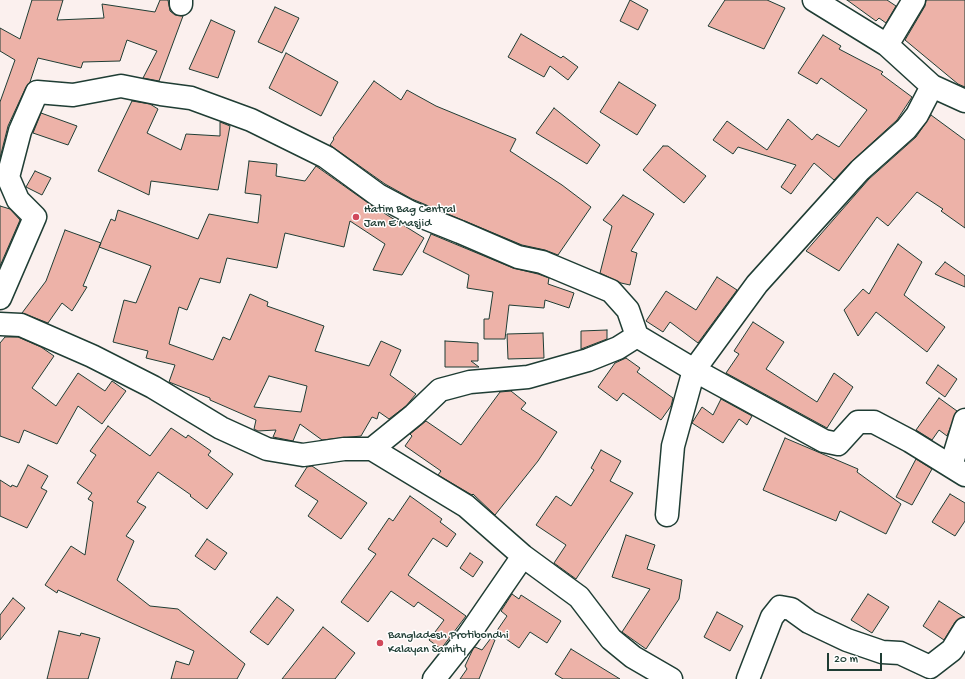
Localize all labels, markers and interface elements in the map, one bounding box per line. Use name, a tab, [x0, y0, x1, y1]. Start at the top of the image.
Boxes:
place label: Hatim Bag Central Jam E Masjid	[364, 203, 456, 231]
marker: Hatim Bag Central Jam E Masjid	[351, 212, 361, 222]
place label: Bangladesh Protibondhi Kalayan Samity	[388, 629, 508, 657]
marker: Bangladesh Protibondhi Kalayan Samity	[375, 638, 385, 648]
scale bar	[829, 645, 884, 671]
text: 20 m	[834, 653, 858, 667]

